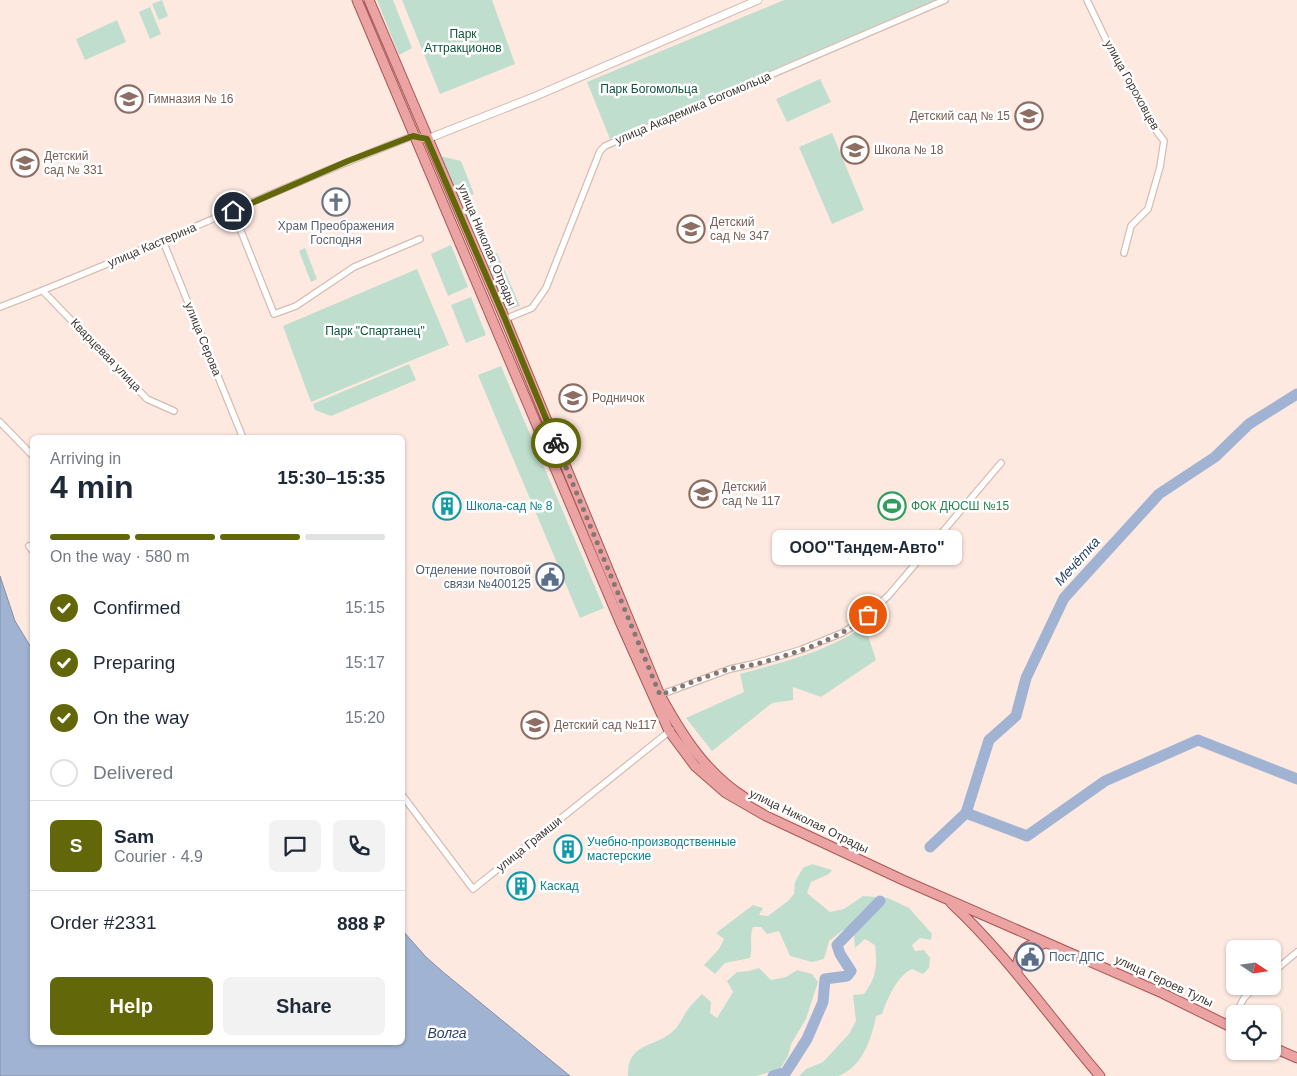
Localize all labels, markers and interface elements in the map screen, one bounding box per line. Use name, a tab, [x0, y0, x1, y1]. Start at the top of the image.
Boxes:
park label: Парк Аттракционов	[424, 27, 502, 55]
street label: улица Гороховцев	[1101, 38, 1163, 132]
street label: улица Академика Богомольца	[613, 69, 773, 147]
park label: Парк Богомольца	[600, 82, 698, 96]
school or university icon: Гимназия № 16	[114, 84, 144, 114]
place label: Гимназия № 16	[148, 92, 234, 106]
school or university icon: Детский сад № 15	[1014, 101, 1044, 131]
place label: Детский сад № 15	[910, 109, 1010, 123]
school or university icon: Школа № 18	[840, 135, 870, 165]
place label: Школа № 18	[874, 143, 944, 157]
school or university icon: Детский сад № 331	[10, 148, 40, 178]
place label: Детский сад № 331	[44, 149, 104, 177]
street label: улица Николая Отрады	[455, 182, 519, 308]
church icon: Храм Преображения Господня	[321, 187, 351, 217]
pin	[212, 190, 254, 232]
icon: home	[219, 197, 247, 225]
school or university icon: Детский сад № 347	[676, 214, 706, 244]
place label: Детский сад № 347	[710, 215, 770, 243]
place label: Храм Преображения Господня	[278, 219, 394, 247]
street label: улица Кастерина	[106, 220, 199, 270]
street label: улица Серова	[182, 300, 224, 378]
street label: Кварцевая улица	[68, 316, 145, 395]
park label: Парк "Спартанец"	[325, 324, 425, 338]
school or university icon: Родничок	[558, 383, 588, 413]
place label: Родничок	[592, 391, 645, 405]
courier	[531, 418, 581, 468]
icon: bike	[542, 429, 570, 457]
text: Arriving in	[50, 450, 121, 467]
text: 15:30–15:35	[277, 467, 385, 488]
text: 4 min	[50, 469, 134, 505]
school or university icon: Детский сад № 117	[688, 479, 718, 509]
place label: Детский сад № 117	[722, 480, 781, 508]
building icon: Школа-сад № 8	[432, 491, 462, 521]
sports icon: ФОК ДЮСШ №15	[877, 491, 907, 521]
place label: Школа-сад № 8	[466, 499, 553, 513]
place label: ФОК ДЮСШ №15	[911, 499, 1009, 513]
callout: ООО"Тандем-Авто"	[773, 530, 963, 565]
water label: Мечётка	[1051, 533, 1103, 589]
text: ООО"Тандем-Авто"	[789, 539, 945, 556]
text: On the way · 580 m	[50, 548, 190, 565]
public building icon: Отделение почтовой связи №400125	[535, 562, 565, 592]
place label: Отделение почтовой связи №400125	[415, 563, 531, 591]
icon: check	[50, 594, 78, 622]
pin	[847, 594, 889, 636]
text: Confirmed	[93, 597, 181, 618]
text: 15:15	[345, 599, 385, 616]
icon: bag	[854, 601, 882, 629]
icon: check	[50, 649, 78, 677]
text: Preparing	[93, 652, 175, 673]
text: 15:17	[345, 654, 385, 671]
icon: check	[50, 704, 78, 732]
text: On the way	[93, 707, 189, 728]
text: 15:20	[345, 709, 385, 726]
school or university icon: Детский сад №117	[520, 710, 550, 740]
place label: Детский сад №117	[554, 718, 657, 732]
text: Delivered	[93, 762, 173, 783]
street label: улица Николая Отрады	[747, 786, 871, 856]
street label: улица Грамши	[493, 813, 565, 875]
button: chat	[269, 820, 321, 872]
button: phone	[333, 820, 385, 872]
text: Sam	[114, 826, 154, 847]
building icon: Учебно-производственные мастерские	[553, 834, 583, 864]
text: S	[70, 835, 82, 856]
place label: Учебно-производственные мастерские	[587, 835, 737, 863]
text: Courier · 4.9	[114, 848, 203, 865]
building icon: Каскад	[506, 871, 536, 901]
place label: Каскад	[540, 879, 579, 893]
text: Order #2331	[50, 912, 157, 933]
text: 888 ₽	[337, 913, 385, 934]
north arrow	[1226, 940, 1281, 995]
map controls	[1226, 940, 1281, 1060]
public building icon: Пост ДПС	[1015, 942, 1045, 972]
place label: Пост ДПС	[1049, 950, 1105, 964]
street label: улица Героев Тулы	[1113, 952, 1215, 1010]
button: Help	[50, 977, 213, 1035]
button: Share	[223, 977, 385, 1035]
button: locate	[1226, 1005, 1281, 1060]
water label: Волга	[427, 1025, 467, 1041]

